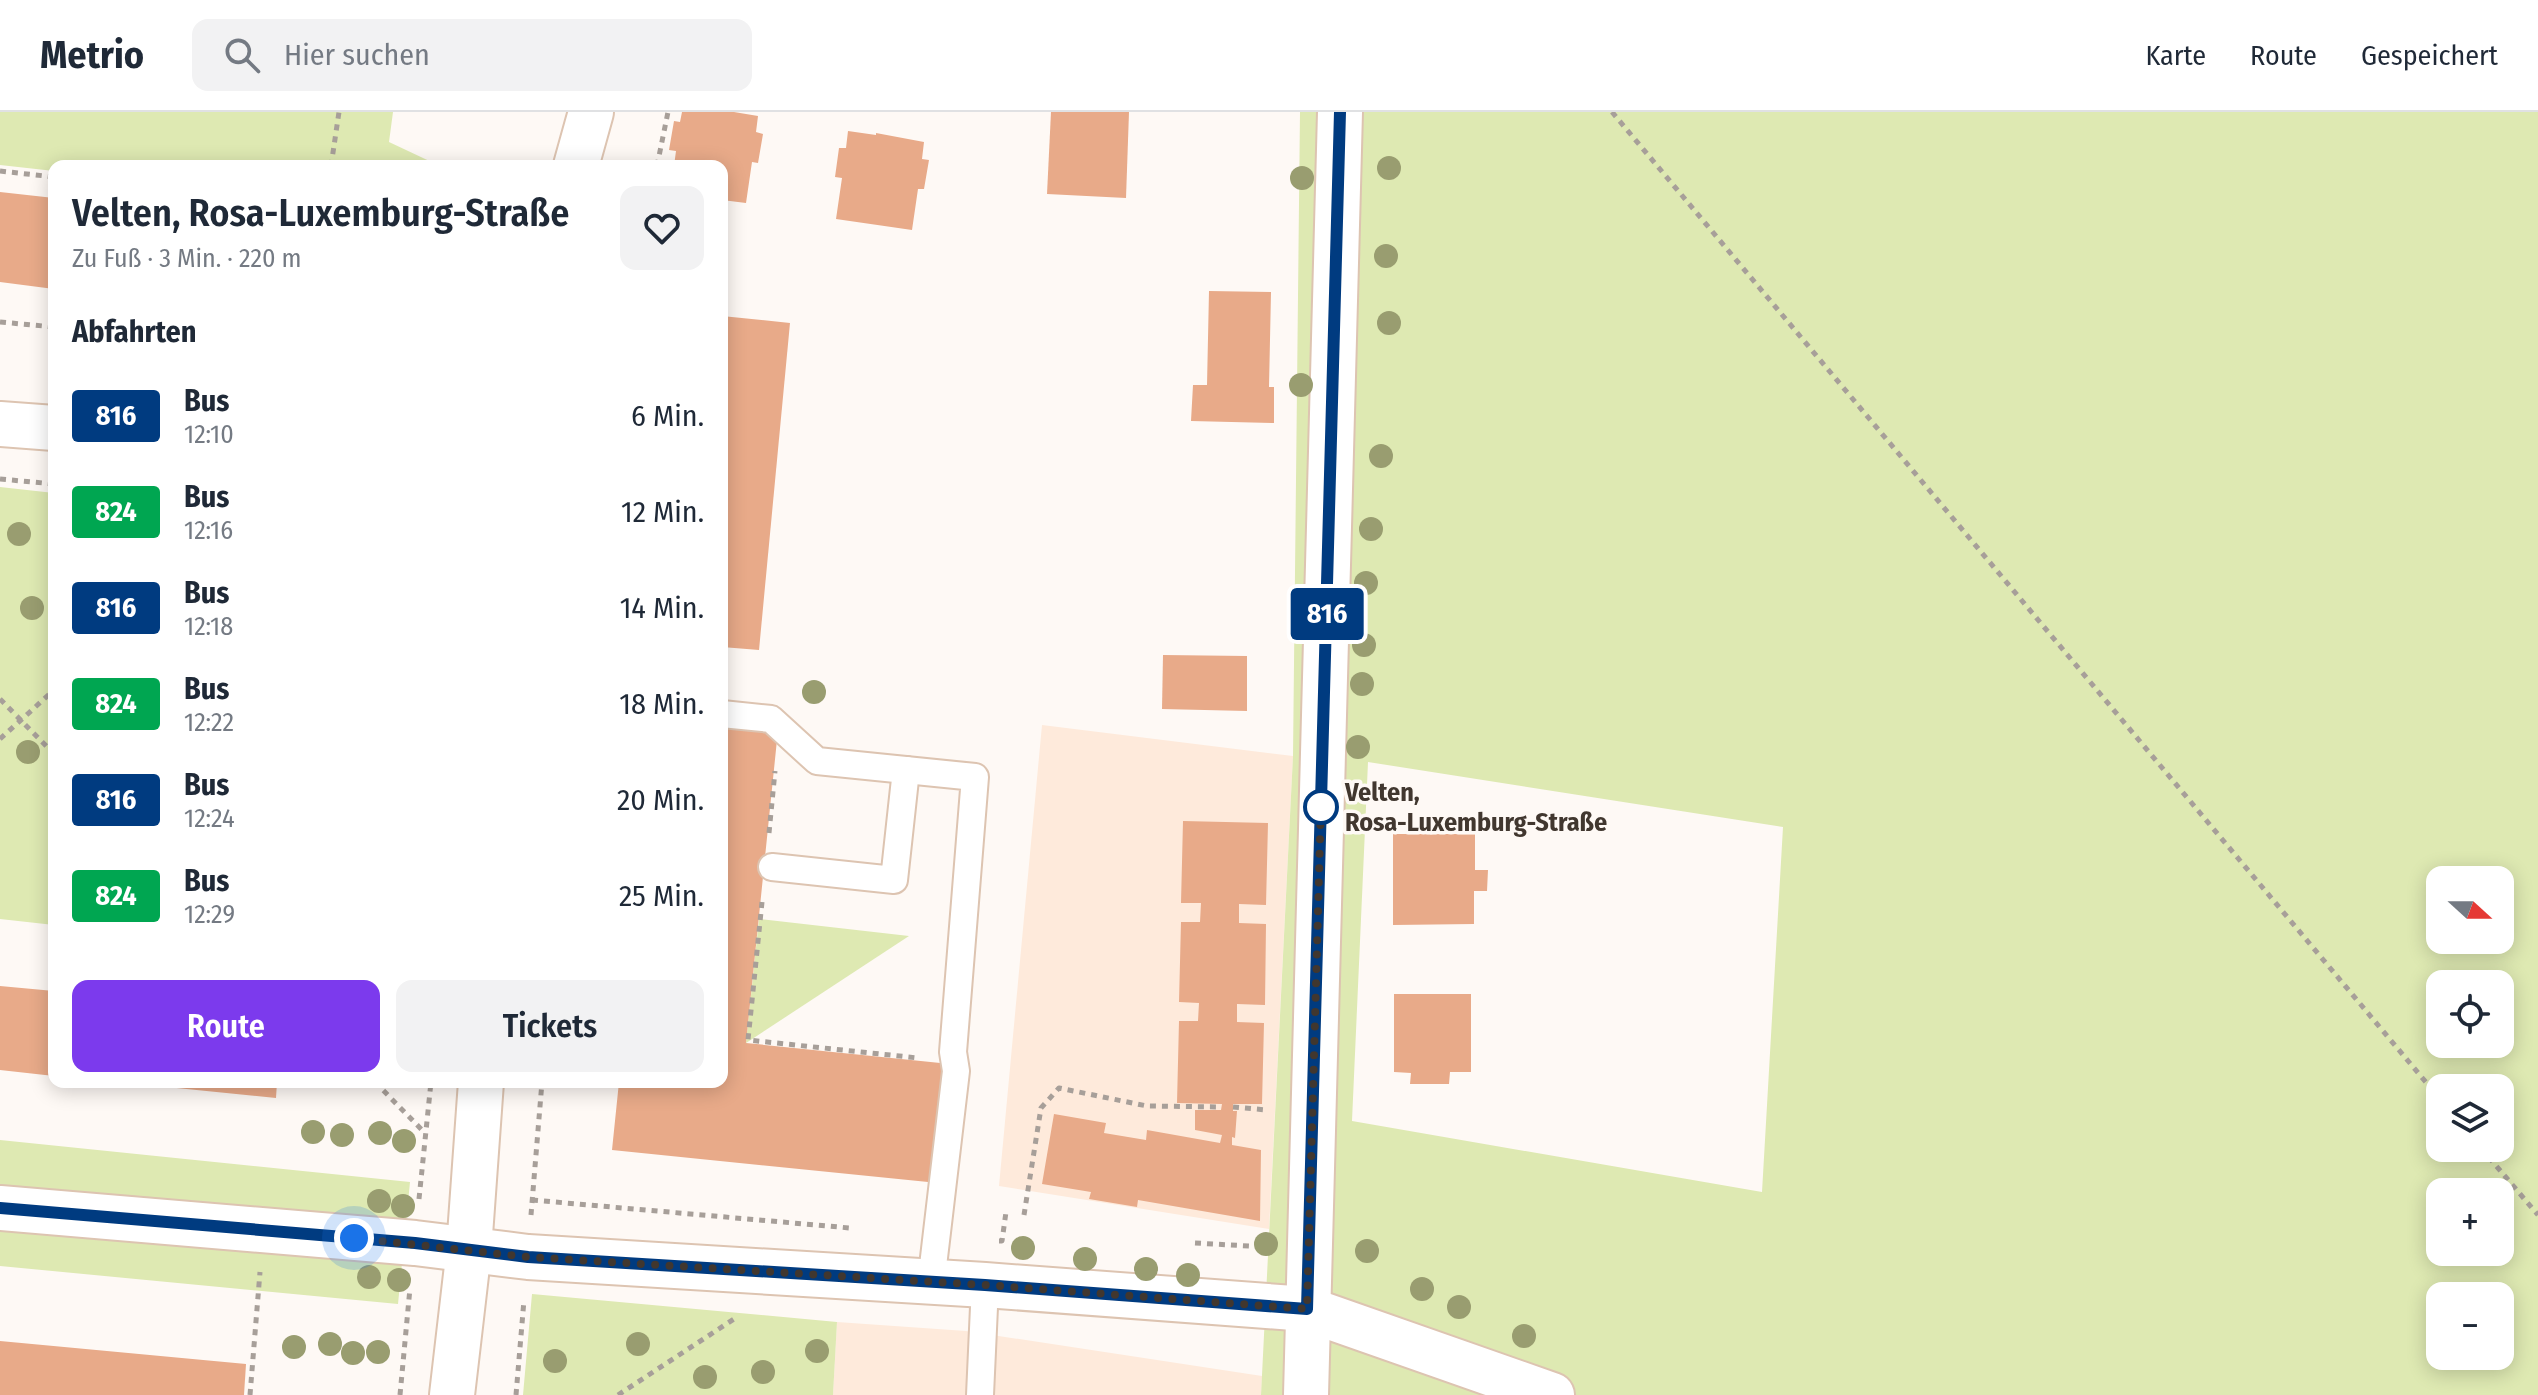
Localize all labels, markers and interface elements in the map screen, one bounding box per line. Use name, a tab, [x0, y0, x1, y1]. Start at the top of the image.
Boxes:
search box	[192, 19, 752, 91]
text: Metrio	[40, 32, 144, 78]
icon: search	[220, 33, 264, 77]
text: Hier suchen	[284, 37, 430, 73]
text: Karte	[2145, 39, 2206, 72]
text: Route	[2250, 39, 2317, 72]
text: Gespeichert	[2361, 39, 2498, 72]
button: heart	[620, 186, 704, 270]
text: Velten, Rosa-Luxemburg-Straße	[72, 190, 569, 236]
text: Zu Fuß · 3 Min. · 220 m	[72, 243, 302, 274]
text: Abfahrten	[72, 314, 196, 350]
text: Bus	[184, 383, 229, 419]
text: 6 Min.	[631, 398, 704, 434]
text: 816	[96, 399, 136, 432]
text: 12:10	[184, 419, 234, 450]
text: Bus	[184, 479, 229, 515]
text: 12 Min.	[621, 494, 704, 530]
text: 824	[95, 495, 137, 528]
text: 12:16	[184, 515, 233, 546]
text: Bus	[184, 575, 229, 611]
line badge: 816	[1281, 588, 1373, 640]
text: 14 Min.	[620, 590, 704, 626]
text: 816	[96, 591, 136, 624]
text: 816	[1307, 597, 1347, 630]
text: 12:18	[184, 611, 233, 642]
text: Bus	[184, 671, 229, 707]
text: 18 Min.	[619, 686, 704, 722]
text: 824	[95, 687, 137, 720]
text: 12:22	[184, 707, 234, 738]
text: Bus	[184, 767, 229, 803]
place label: Velten, Rosa-Luxemburg-Straße	[1344, 777, 1607, 838]
text: 20 Min.	[617, 782, 704, 818]
text: 816	[96, 783, 136, 816]
marker: Velten, Rosa-Luxemburg-Straße	[1304, 790, 1338, 824]
text: 12:24	[184, 803, 235, 834]
text: Bus	[184, 863, 229, 899]
north arrow	[2426, 866, 2514, 954]
map controls	[2426, 866, 2514, 1370]
text: 25 Min.	[619, 878, 704, 914]
text: 824	[95, 879, 137, 912]
text: 12:29	[184, 899, 235, 930]
button: locate	[2426, 970, 2514, 1058]
button: Route	[72, 980, 380, 1072]
button: Tickets	[396, 980, 704, 1072]
button: layers	[2426, 1074, 2514, 1162]
button: +	[2426, 1178, 2514, 1266]
your location	[334, 1218, 374, 1258]
button: −	[2426, 1282, 2514, 1370]

